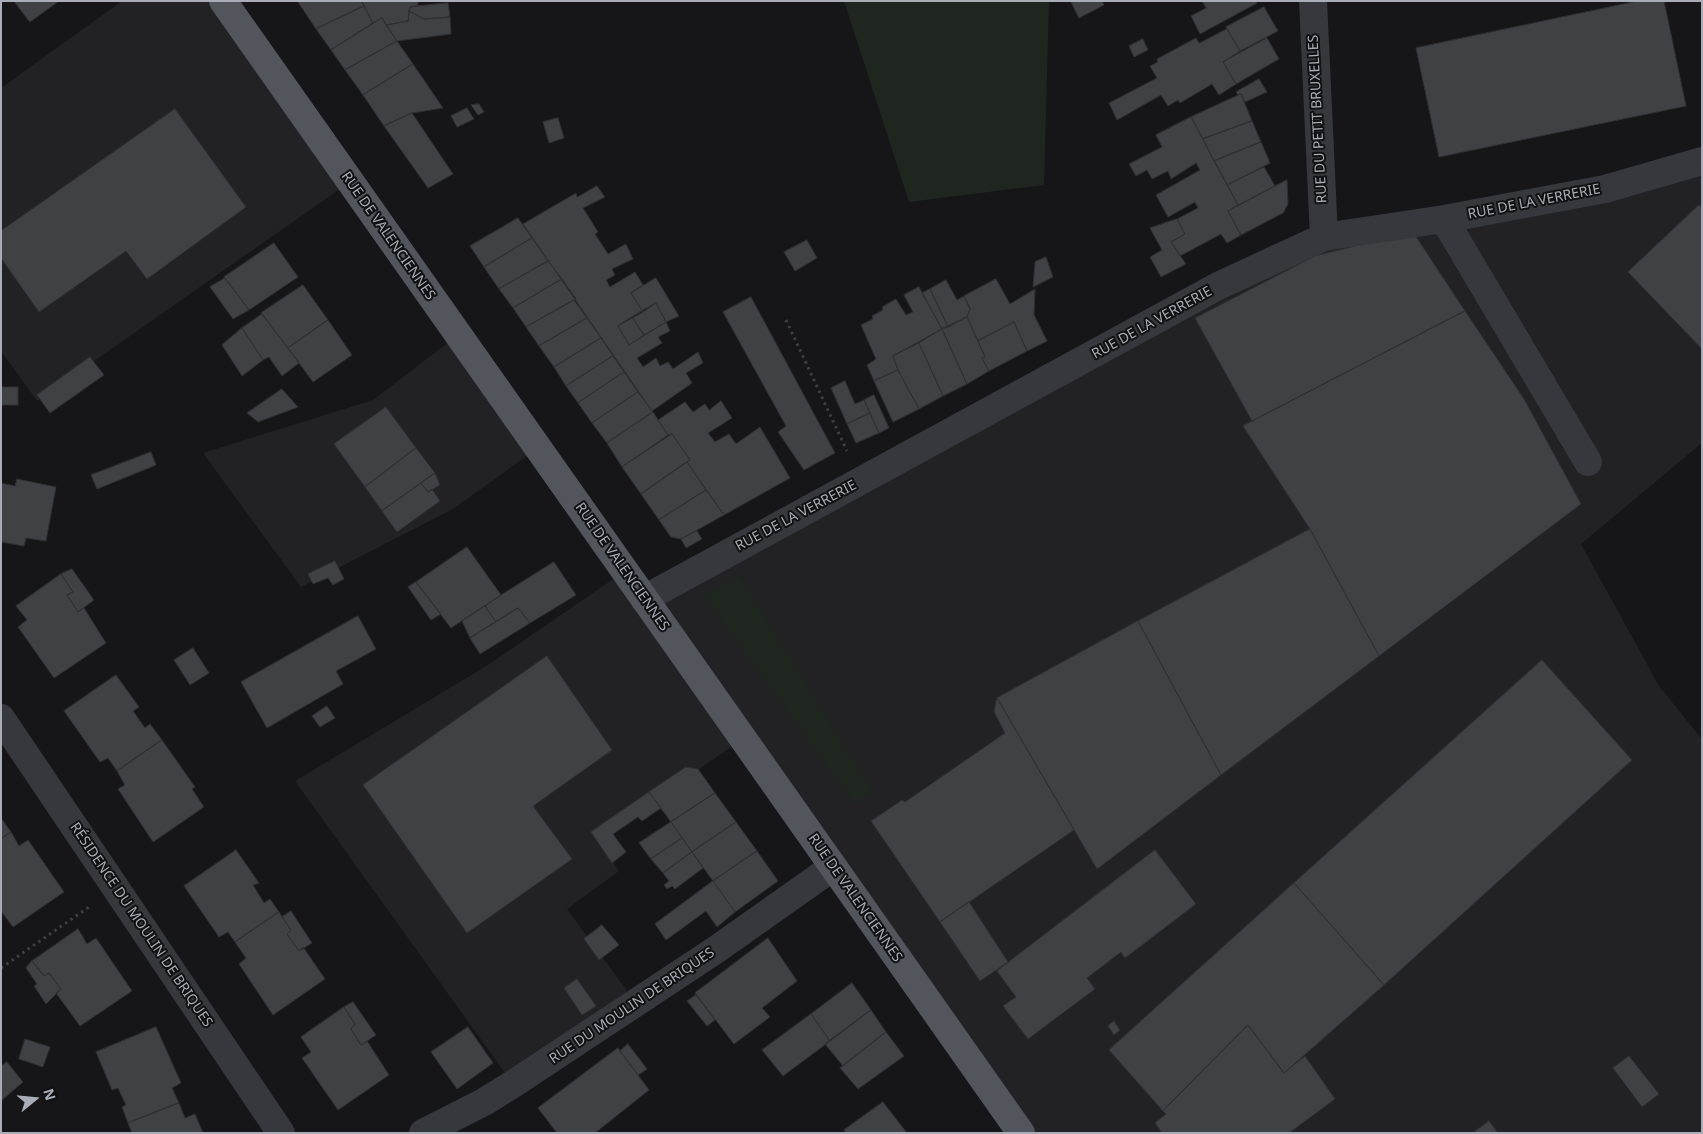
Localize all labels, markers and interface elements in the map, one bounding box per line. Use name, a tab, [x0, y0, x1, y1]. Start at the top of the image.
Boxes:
street label: RUE DU PETIT BRUXELLES	[1305, 34, 1331, 204]
street label: RUE DE VALENCIENNES	[337, 169, 439, 303]
street label: RUE DE LA VERRERIE	[1466, 181, 1602, 223]
street label: RUE DE LA VERRERIE	[1089, 283, 1215, 363]
street label: RUE DE LA VERRERIE	[733, 477, 859, 555]
street label: RUE DE VALENCIENNES	[571, 500, 673, 634]
street label: RÉSIDENCE DU MOULIN DE BRIQUES	[66, 820, 216, 1030]
street label: RUE DE VALENCIENNES	[804, 831, 906, 965]
street label: RUE DU MOULIN DE BRIQUES	[546, 944, 718, 1068]
north arrow	[10, 1074, 60, 1124]
text: N	[39, 1086, 61, 1103]

